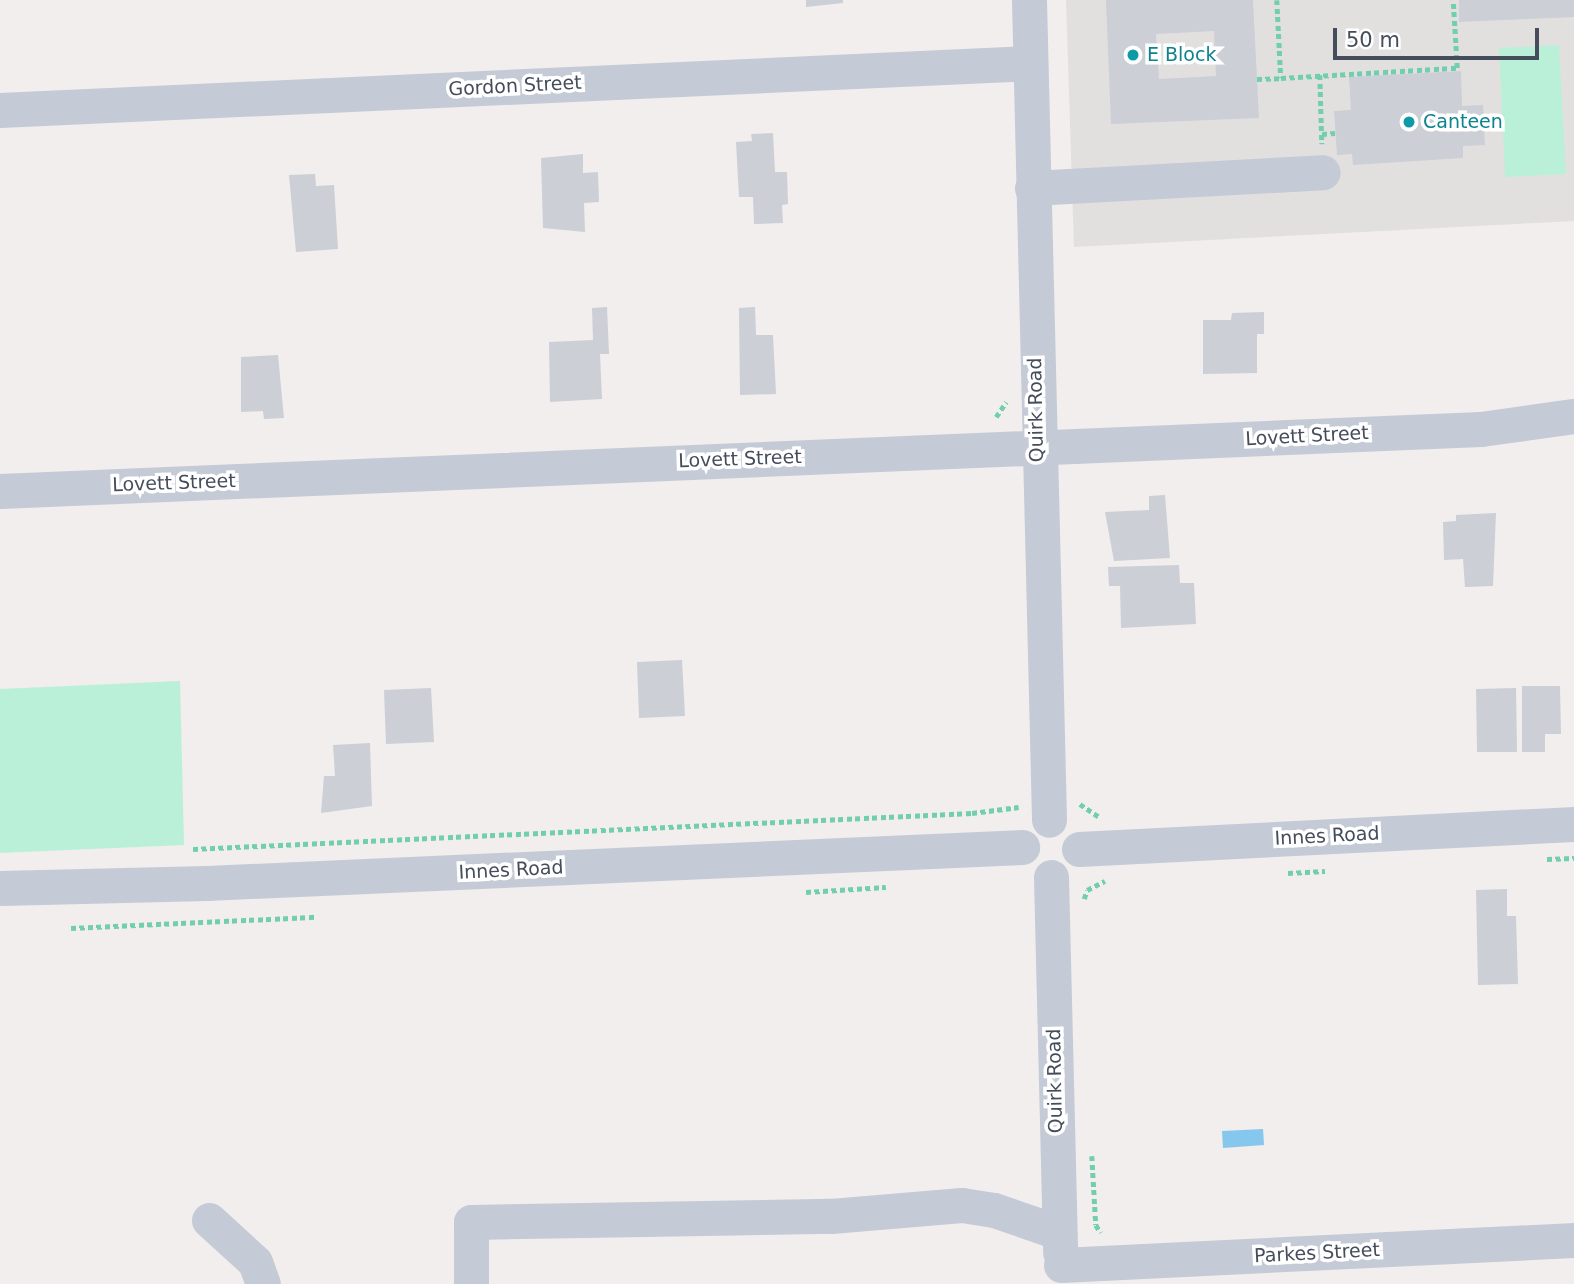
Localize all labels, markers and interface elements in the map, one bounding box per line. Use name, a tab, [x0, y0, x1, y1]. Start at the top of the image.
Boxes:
scale bar	[1336, 14, 1542, 58]
text: 50 m	[1346, 28, 1400, 52]
place label: E Block	[1147, 44, 1216, 66]
marker: E Block	[1125, 47, 1141, 63]
street label: Gordon Street	[448, 71, 582, 101]
place label: Canteen	[1423, 111, 1503, 133]
marker: Canteen	[1401, 114, 1417, 130]
street label: Quirk Road	[1024, 357, 1048, 463]
street label: Lovett Street	[1245, 421, 1369, 451]
street label: Lovett Street	[678, 445, 802, 473]
street label: Lovett Street	[112, 469, 236, 497]
street label: Innes Road	[1274, 822, 1380, 850]
street label: Innes Road	[458, 856, 564, 884]
street label: Quirk Road	[1043, 1028, 1067, 1134]
street label: Parkes Street	[1254, 1238, 1380, 1268]

